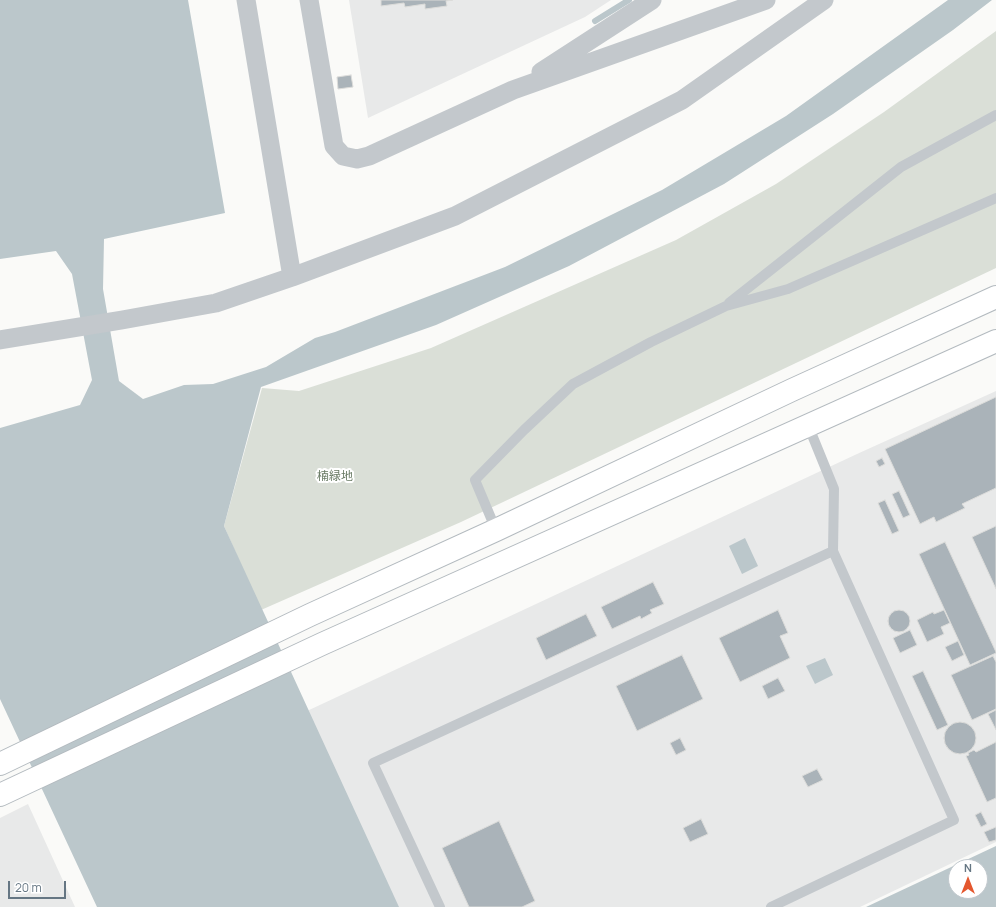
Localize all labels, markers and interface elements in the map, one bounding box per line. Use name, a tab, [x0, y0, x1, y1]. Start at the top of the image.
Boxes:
park label: 楠緑地	[317, 470, 353, 484]
north arrow	[948, 859, 988, 899]
text: N	[964, 860, 972, 875]
scale bar	[10, 873, 68, 899]
text: 20 m	[15, 879, 42, 896]

